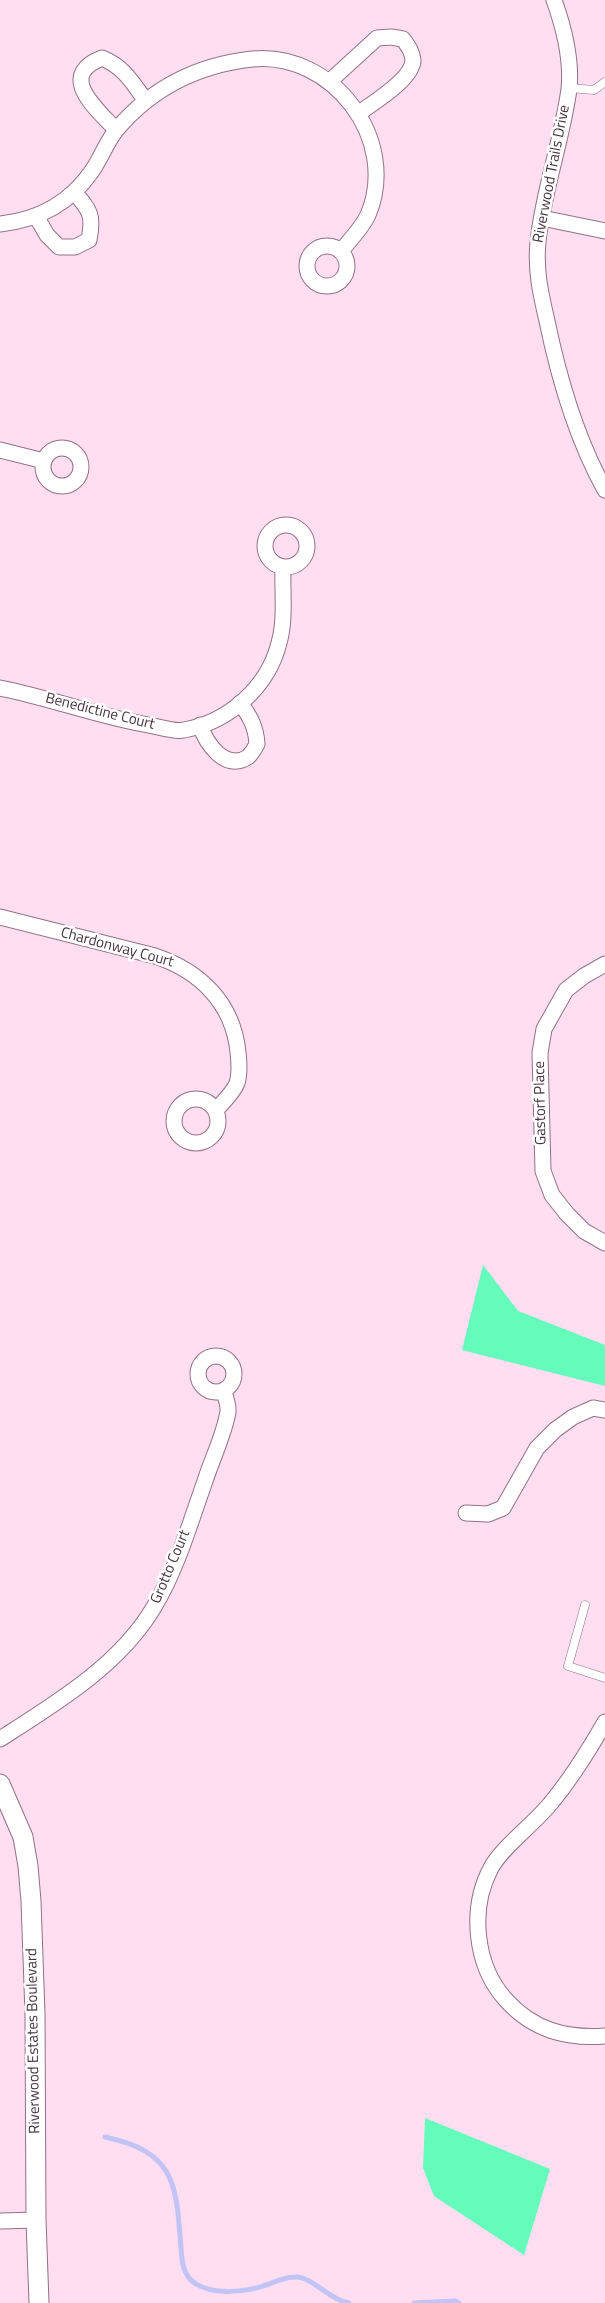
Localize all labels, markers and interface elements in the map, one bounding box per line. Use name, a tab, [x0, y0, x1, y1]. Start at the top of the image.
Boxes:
street label: Riverwood Trails Drive	[530, 104, 574, 244]
street label: Benedictine Court	[43, 690, 157, 734]
street label: Chardonway Court	[59, 924, 175, 972]
street label: Gastorf Place	[531, 1061, 551, 1145]
street label: Grotto Court	[147, 1527, 195, 1607]
street label: Riverwood Estates Boulevard	[23, 1948, 45, 2134]

